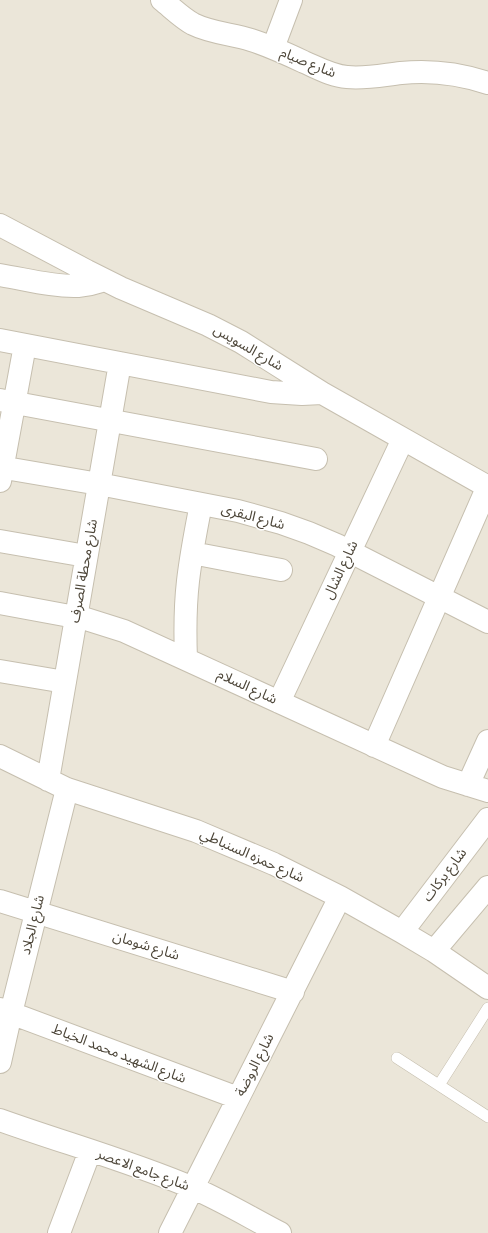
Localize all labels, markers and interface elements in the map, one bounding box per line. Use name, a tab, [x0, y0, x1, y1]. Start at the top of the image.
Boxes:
street label: شارع صيام	[277, 43, 339, 83]
street label: شارع السويس	[209, 320, 287, 376]
street label: شارع البقرى	[219, 499, 287, 535]
street label: شارع محطة الصرف	[65, 518, 103, 624]
street label: شارع الشال	[319, 537, 363, 603]
street label: شارع السلام	[214, 664, 280, 710]
street label: شارع حمزه السنباطي	[197, 824, 307, 888]
street label: شارع بركات	[418, 844, 472, 906]
street label: شارع الجلاد	[16, 893, 50, 957]
street label: شارع شومان	[110, 926, 182, 966]
street label: شارع الشهيد محمد الخياط	[49, 1019, 189, 1089]
street label: شارع الروضة	[231, 1030, 279, 1100]
street label: شارع جامع الاعصر	[93, 1144, 192, 1196]

